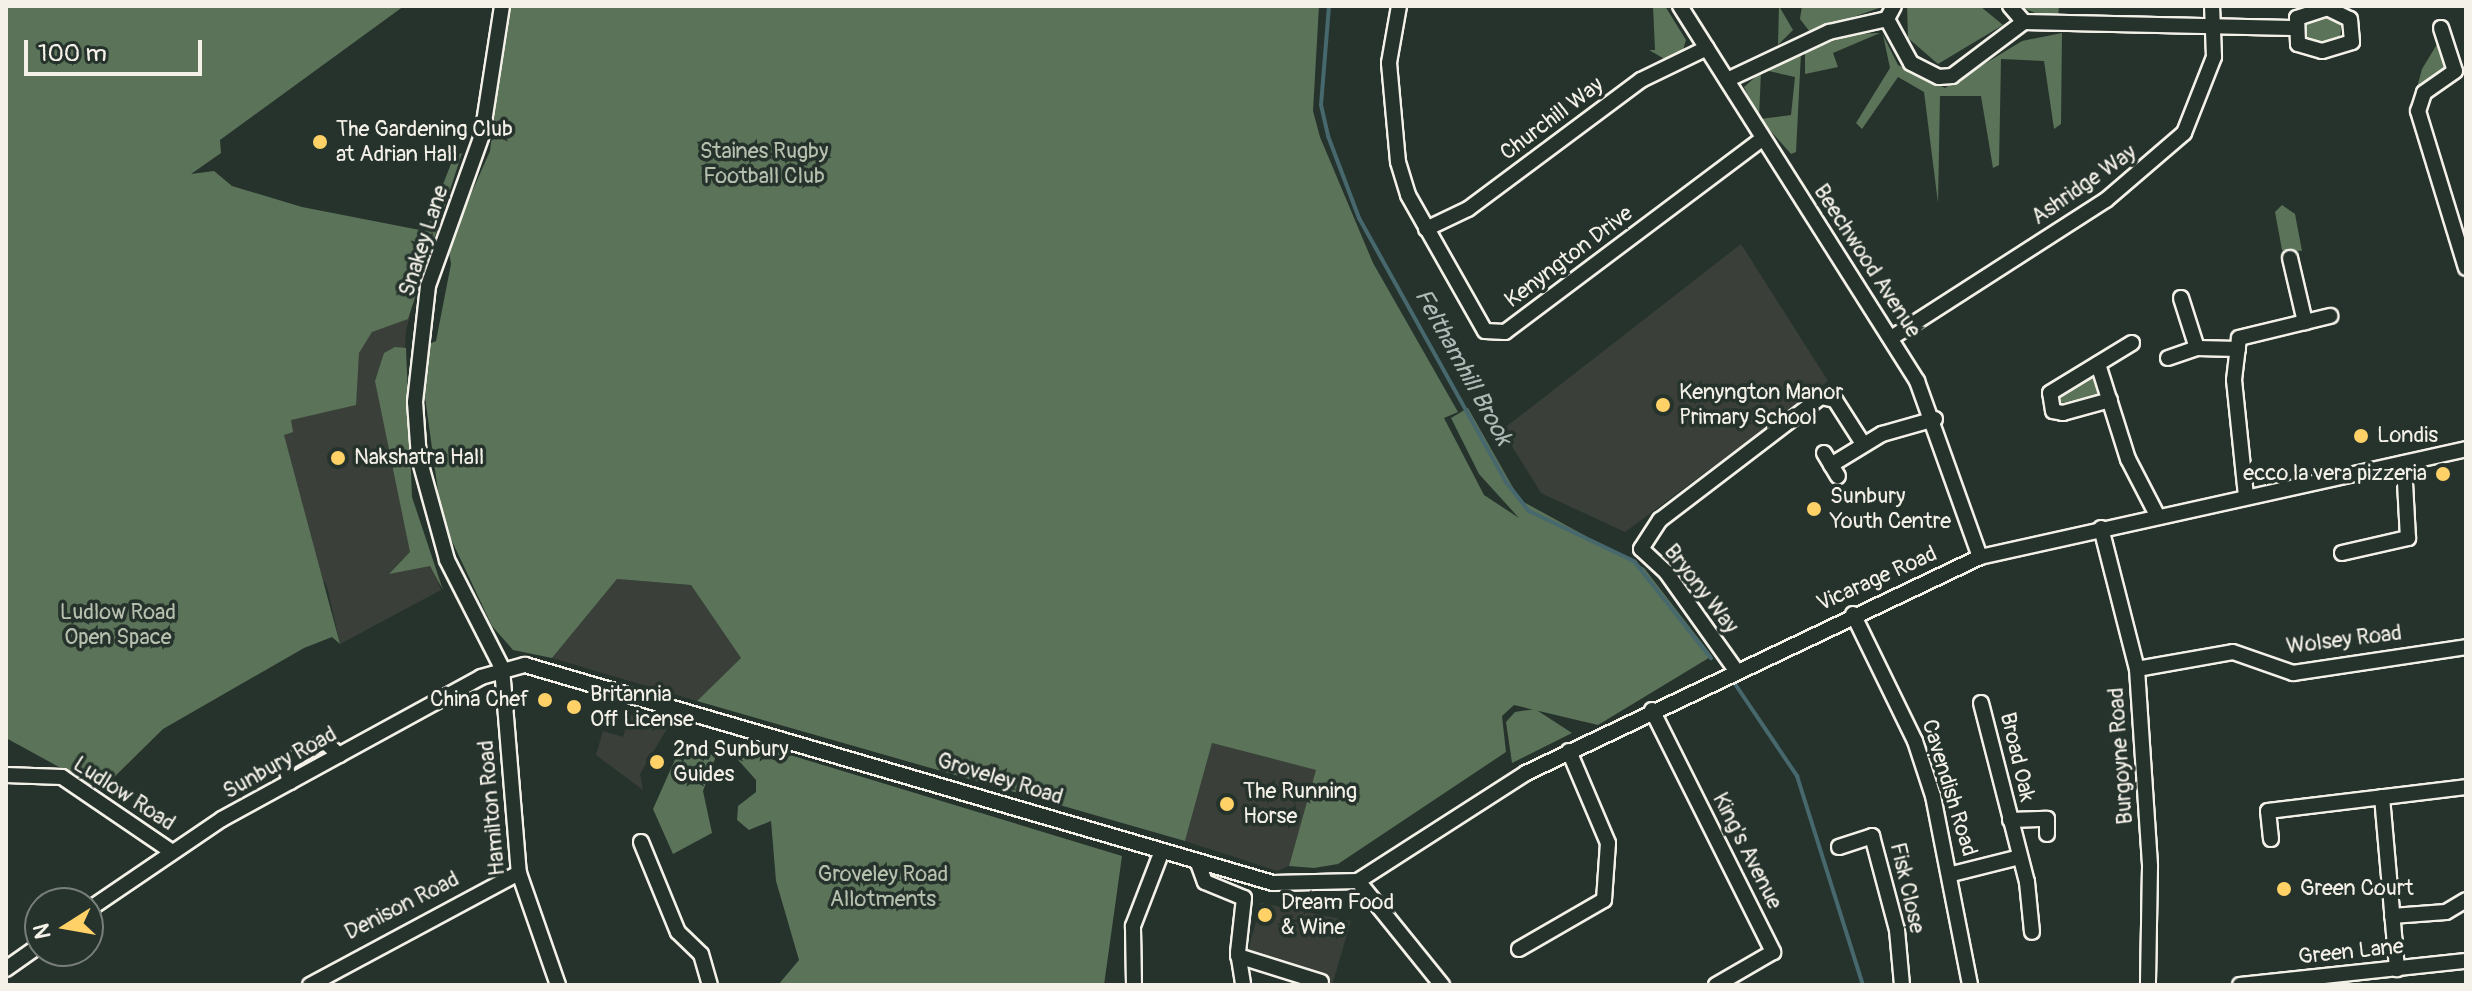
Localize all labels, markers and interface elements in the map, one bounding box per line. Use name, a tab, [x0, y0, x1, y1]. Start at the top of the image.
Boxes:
scale bar	[28, 24, 206, 74]
text: 100 m	[38, 39, 107, 68]
street label: Churchill Way	[1495, 72, 1609, 166]
place label: The Gardening Club at Adrian Hall	[336, 116, 513, 168]
marker: The Gardening Club at Adrian Hall	[311, 133, 329, 151]
park label: Staines Rugby Football Club	[700, 138, 828, 190]
street label: Ashridge Way	[2026, 139, 2142, 231]
street label: Beechwood Avenue	[1808, 179, 1926, 343]
street label: Snakey Lane	[394, 182, 454, 300]
street label: Kenyngton Drive	[1500, 200, 1638, 314]
water label: Felthamhill Brook	[1408, 284, 1518, 450]
place label: Kenyngton Manor Primary School	[1679, 379, 1843, 430]
marker: Kenyngton Manor Primary School	[1654, 396, 1672, 414]
place label: Londis	[2377, 423, 2438, 449]
marker: Londis	[2352, 427, 2370, 445]
place label: Nakshatra Hall	[354, 445, 484, 471]
marker: Nakshatra Hall	[329, 449, 347, 467]
place label: ecco la vera pizzeria	[2243, 461, 2427, 487]
marker: ecco la vera pizzeria	[2434, 465, 2452, 483]
place label: Sunbury Youth Centre	[1830, 483, 1951, 534]
marker: Sunbury Youth Centre	[1805, 500, 1823, 518]
street label: Bryony Way	[1658, 539, 1744, 639]
street label: Vicarage Road	[1813, 541, 1941, 617]
park label: Ludlow Road Open Space	[60, 599, 176, 650]
street label: Wolsey Road	[2285, 620, 2403, 660]
place label: Britannia Off License	[590, 681, 694, 732]
place label: China Chef	[430, 687, 529, 713]
street label: Burgoyne Road	[2103, 687, 2139, 825]
marker: China Chef	[536, 691, 554, 709]
marker: Britannia Off License	[565, 698, 583, 716]
street label: Broad Oak	[1994, 710, 2040, 804]
street label: Cavendish Road	[1916, 716, 1982, 860]
street label: Sunbury Road	[219, 721, 341, 805]
place label: 2nd Sunbury Guides	[673, 736, 789, 788]
street label: Hamilton Road	[473, 739, 511, 877]
street label: Groveley Road	[934, 747, 1066, 811]
street label: Ludlow Road	[68, 751, 180, 837]
marker: 2nd Sunbury Guides	[648, 753, 666, 771]
place label: The Running Horse	[1243, 778, 1357, 830]
street label: King's Avenue	[1706, 788, 1788, 914]
marker: The Running Horse	[1218, 795, 1236, 813]
street label: Fisk Close	[1884, 840, 1930, 936]
park label: Groveley Road Allotments	[818, 861, 948, 912]
street label: Denison Road	[340, 866, 464, 946]
place label: Green Court	[2300, 876, 2414, 902]
marker: Green Court	[2275, 880, 2293, 898]
north arrow	[24, 887, 104, 967]
place label: Dream Food & Wine	[1281, 889, 1394, 940]
marker: Dream Food & Wine	[1256, 906, 1274, 924]
text: N	[27, 921, 58, 941]
street label: Green Lane	[2297, 933, 2405, 971]

